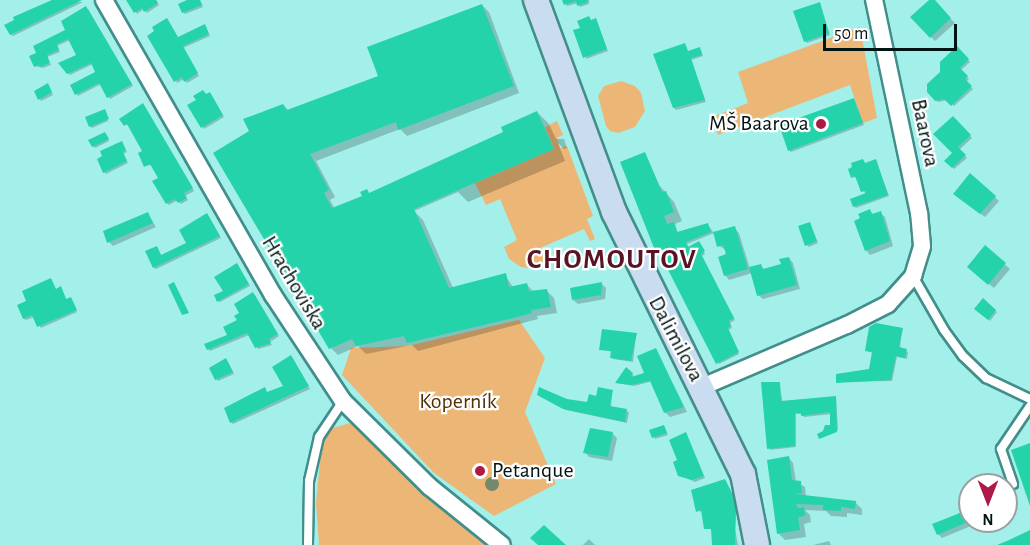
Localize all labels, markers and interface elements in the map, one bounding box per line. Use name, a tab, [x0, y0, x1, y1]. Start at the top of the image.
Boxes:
scale bar	[826, 12, 960, 50]
text: 50 m	[834, 25, 868, 43]
street label: Baarova	[905, 97, 945, 169]
place label: MŠ Baarova	[709, 111, 809, 137]
marker: MŠ Baarova	[814, 117, 828, 131]
street label: Hrachoviska	[256, 231, 332, 335]
district label: CHOMOUTOV	[527, 243, 697, 277]
street label: Dalimilova	[642, 292, 710, 386]
park label: Koperník	[419, 389, 497, 415]
place label: Petanque	[492, 458, 574, 484]
marker: Petanque	[473, 464, 487, 478]
north arrow	[958, 473, 1018, 533]
text: N	[982, 511, 994, 527]

